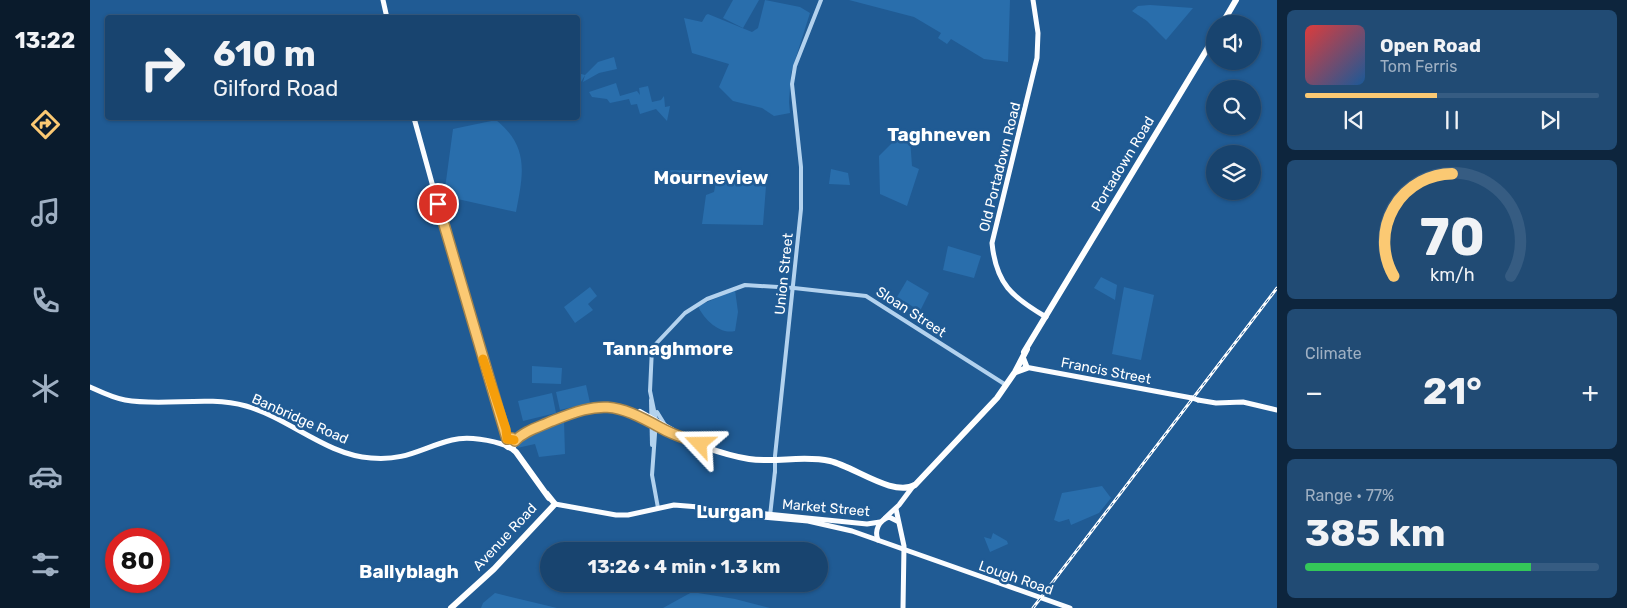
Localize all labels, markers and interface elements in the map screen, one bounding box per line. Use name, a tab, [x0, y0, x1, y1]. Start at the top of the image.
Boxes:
map controls	[1206, 15, 1261, 200]
button: sound	[1206, 15, 1261, 70]
text: 13:22	[15, 27, 75, 54]
text: 610 m	[213, 33, 316, 75]
text: Open Road	[1380, 34, 1481, 57]
icon: right	[130, 35, 195, 100]
text: Tom Ferris	[1380, 57, 1457, 76]
text: Gilford Road	[213, 75, 338, 102]
button: search	[1206, 80, 1261, 135]
street label: Old Portadown Road	[976, 101, 1024, 233]
icon: previous	[1340, 106, 1368, 134]
icon: pause	[1438, 106, 1466, 134]
icon: next	[1536, 106, 1564, 134]
icon: directions	[28, 107, 63, 142]
street label: Portadown Road	[1088, 113, 1158, 215]
district label: Taghneven	[887, 123, 991, 146]
button: layers	[1206, 145, 1261, 200]
district label: Mourneview	[654, 166, 769, 189]
pin	[417, 183, 459, 225]
icon: arrive	[424, 190, 452, 218]
icon: music	[28, 195, 63, 230]
text: 70	[1419, 206, 1485, 268]
street label: Union Street	[771, 232, 797, 316]
text: km/h	[1430, 264, 1474, 285]
icon: phone	[28, 283, 63, 318]
street label: Sloan Street	[873, 283, 950, 341]
district label: Tannaghmore	[603, 337, 733, 360]
text: Climate	[1305, 344, 1362, 363]
street label: Francis Street	[1059, 354, 1153, 388]
text: 21°	[1423, 368, 1482, 414]
icon: climate	[28, 371, 63, 406]
text: −	[1305, 376, 1323, 409]
text: +	[1582, 376, 1599, 409]
street label: Banbridge Road	[249, 390, 351, 448]
position arrow	[673, 417, 725, 469]
icon: car	[28, 459, 63, 494]
text: Range · 77%	[1305, 486, 1394, 505]
street label: Market Street	[781, 496, 871, 520]
street label: Avenue Road	[470, 500, 540, 574]
district label: Lurgan	[696, 500, 764, 523]
text: 385 km	[1305, 510, 1445, 556]
speed limit sign: 80	[105, 528, 170, 593]
icon: filters	[28, 547, 63, 582]
text: 13:26 · 4 min · 1.3 km	[588, 555, 780, 578]
street label: Lough Road	[976, 557, 1056, 599]
district label: Ballyblagh	[359, 560, 459, 583]

